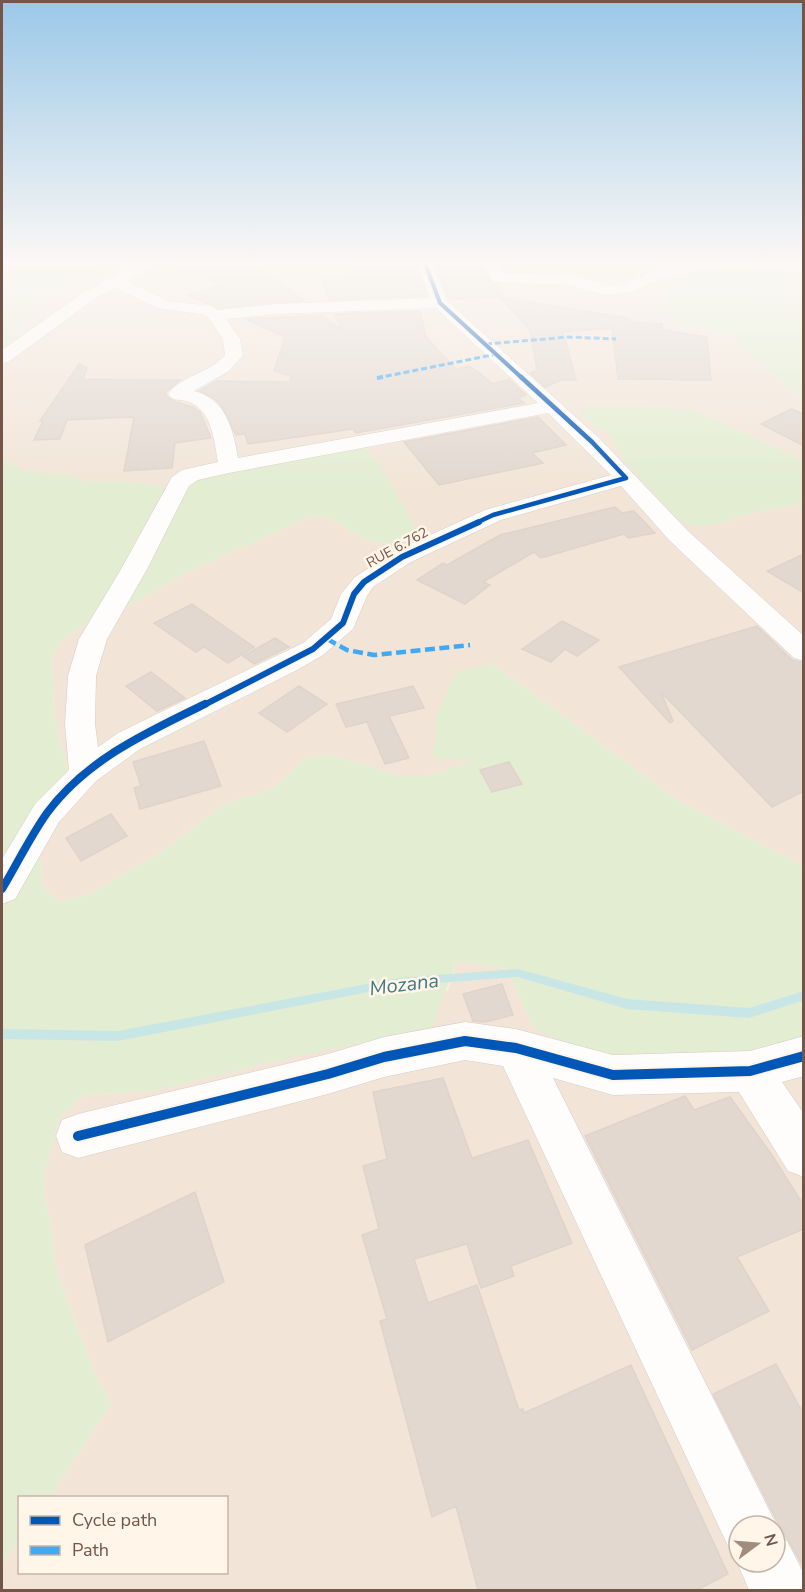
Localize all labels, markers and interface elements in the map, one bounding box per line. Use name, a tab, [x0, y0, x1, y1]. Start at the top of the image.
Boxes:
street label: RUE 6.762	[363, 523, 432, 572]
water label: Mozana	[368, 967, 440, 1002]
legend	[18, 1496, 228, 1574]
text: Cycle path	[72, 1508, 157, 1532]
north arrow	[727, 1514, 787, 1574]
text: N	[758, 1531, 783, 1549]
text: Path	[72, 1538, 109, 1562]

